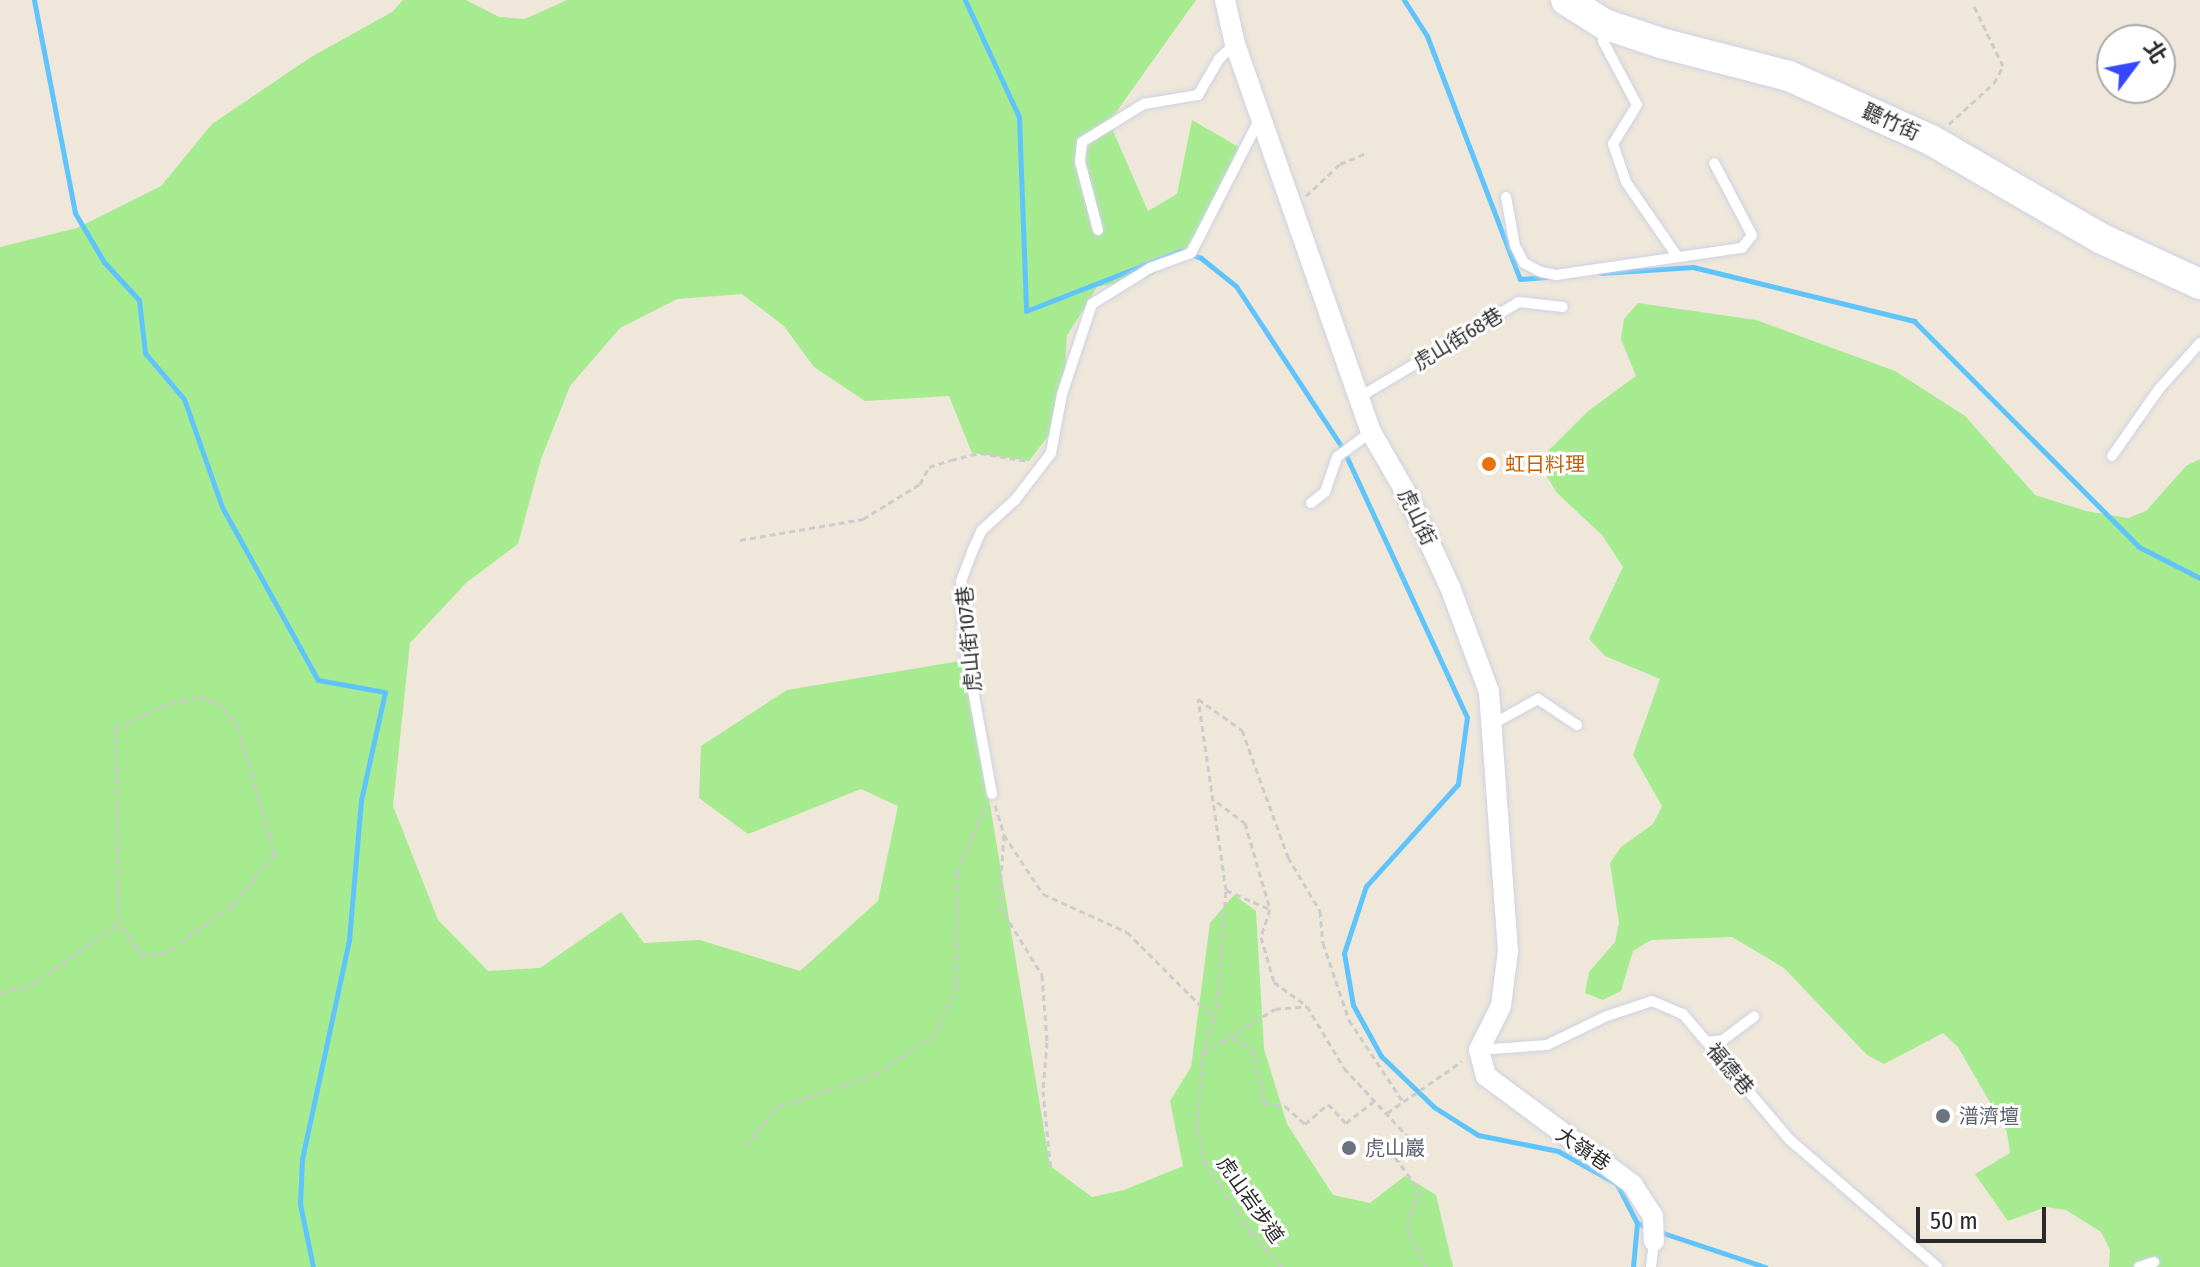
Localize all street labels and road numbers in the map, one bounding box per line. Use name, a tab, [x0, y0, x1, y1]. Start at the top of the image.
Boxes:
street label: 聽竹街	[1859, 99, 1923, 145]
street label: 虎山街68巷	[1409, 303, 1507, 375]
street label: 虎山街	[1393, 485, 1441, 549]
street label: 虎山街107巷	[952, 585, 986, 693]
street label: 福德巷	[1702, 1038, 1758, 1100]
street label: 大嶺巷	[1551, 1122, 1615, 1176]
street label: 虎山岩步道	[1211, 1152, 1289, 1248]

